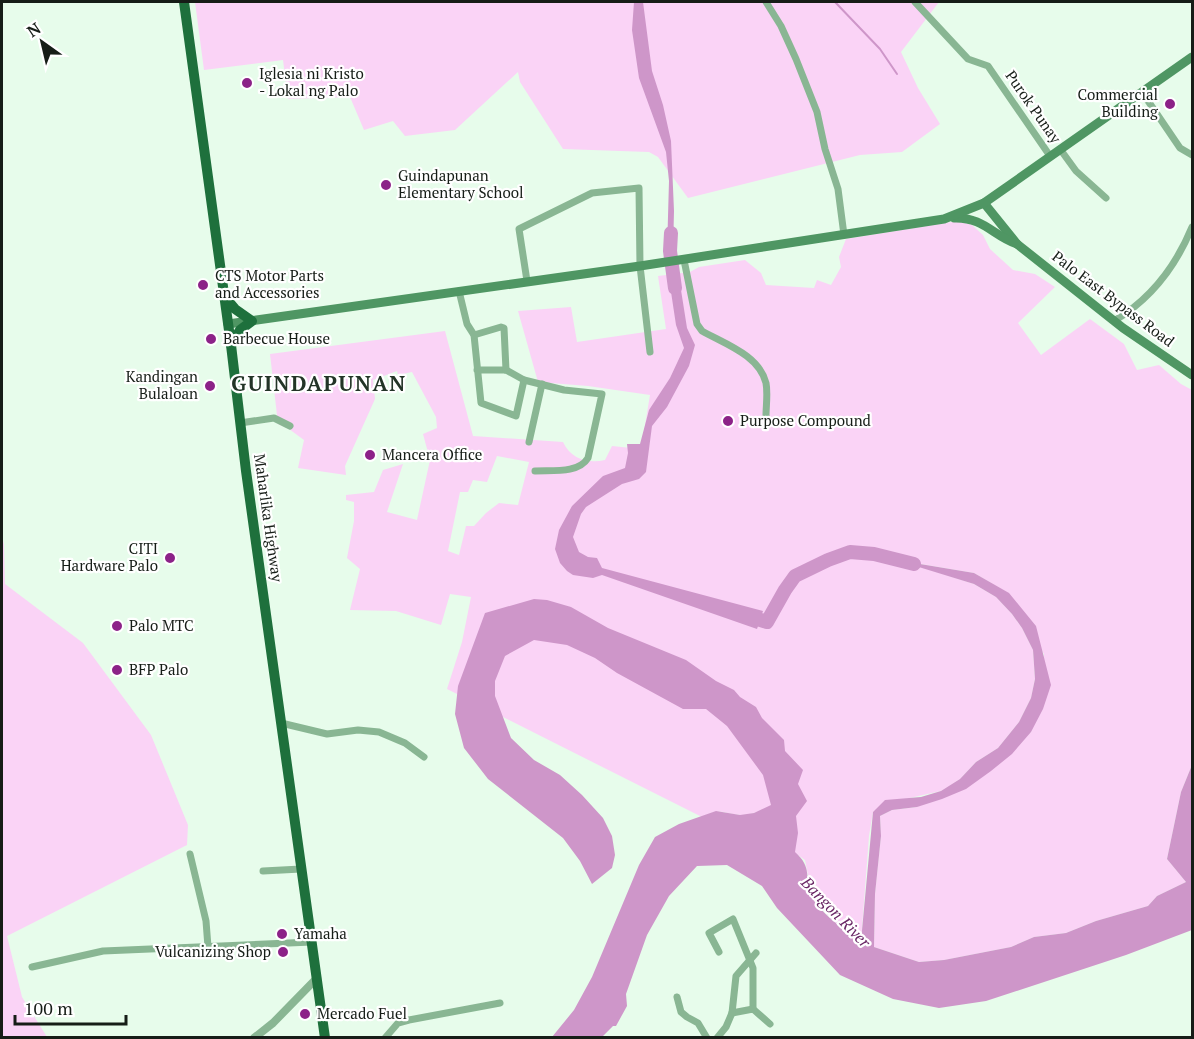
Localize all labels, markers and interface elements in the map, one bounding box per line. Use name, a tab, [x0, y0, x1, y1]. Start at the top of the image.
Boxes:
north arrow	[12, 12, 72, 72]
text: N	[22, 17, 45, 42]
place label: Iglesia ni Kristo - Lokal ng Palo	[259, 63, 364, 100]
street label: Purok Punay	[1001, 66, 1067, 147]
marker: Iglesia ni Kristo - Lokal ng Palo	[240, 76, 254, 90]
place label: Commercial Building	[1078, 84, 1159, 121]
marker: Commercial Building	[1163, 97, 1177, 111]
place label: Guindapunan Elementary School	[398, 165, 524, 202]
marker: Guindapunan Elementary School	[379, 178, 393, 192]
street label: Palo East Bypass Road	[1049, 246, 1179, 351]
place label: CTS Motor Parts and Accessories	[215, 265, 324, 302]
marker: CTS Motor Parts and Accessories	[196, 278, 210, 292]
place label: Barbecue House	[223, 328, 330, 348]
marker: Barbecue House	[204, 332, 218, 346]
place label: Kandingan Bulaloan	[126, 366, 198, 403]
district label: GUINDAPUNAN	[231, 369, 407, 397]
marker: Kandingan Bulaloan	[203, 379, 217, 393]
place label: Purpose Compound	[740, 410, 871, 430]
marker: Purpose Compound	[721, 414, 735, 428]
place label: Mancera Office	[382, 444, 482, 464]
marker: Mancera Office	[363, 448, 377, 462]
street label: Maharlika Highway	[250, 453, 288, 583]
place label: CITI Hardware Palo	[61, 538, 158, 575]
marker: CITI Hardware Palo	[163, 551, 177, 565]
place label: Palo MTC	[129, 615, 194, 635]
marker: Palo MTC	[110, 619, 124, 633]
place label: BFP Palo	[129, 659, 188, 679]
marker: BFP Palo	[110, 663, 124, 677]
water label: Bangon River	[796, 871, 876, 953]
place label: Yamaha	[294, 923, 347, 943]
marker: Yamaha	[275, 927, 289, 941]
place label: Vulcanizing Shop	[155, 941, 271, 961]
marker: Vulcanizing Shop	[276, 945, 290, 959]
scale bar	[15, 988, 126, 1026]
text: 100 m	[24, 996, 73, 1020]
place label: Mercado Fuel	[317, 1003, 407, 1023]
marker: Mercado Fuel	[298, 1007, 312, 1021]

